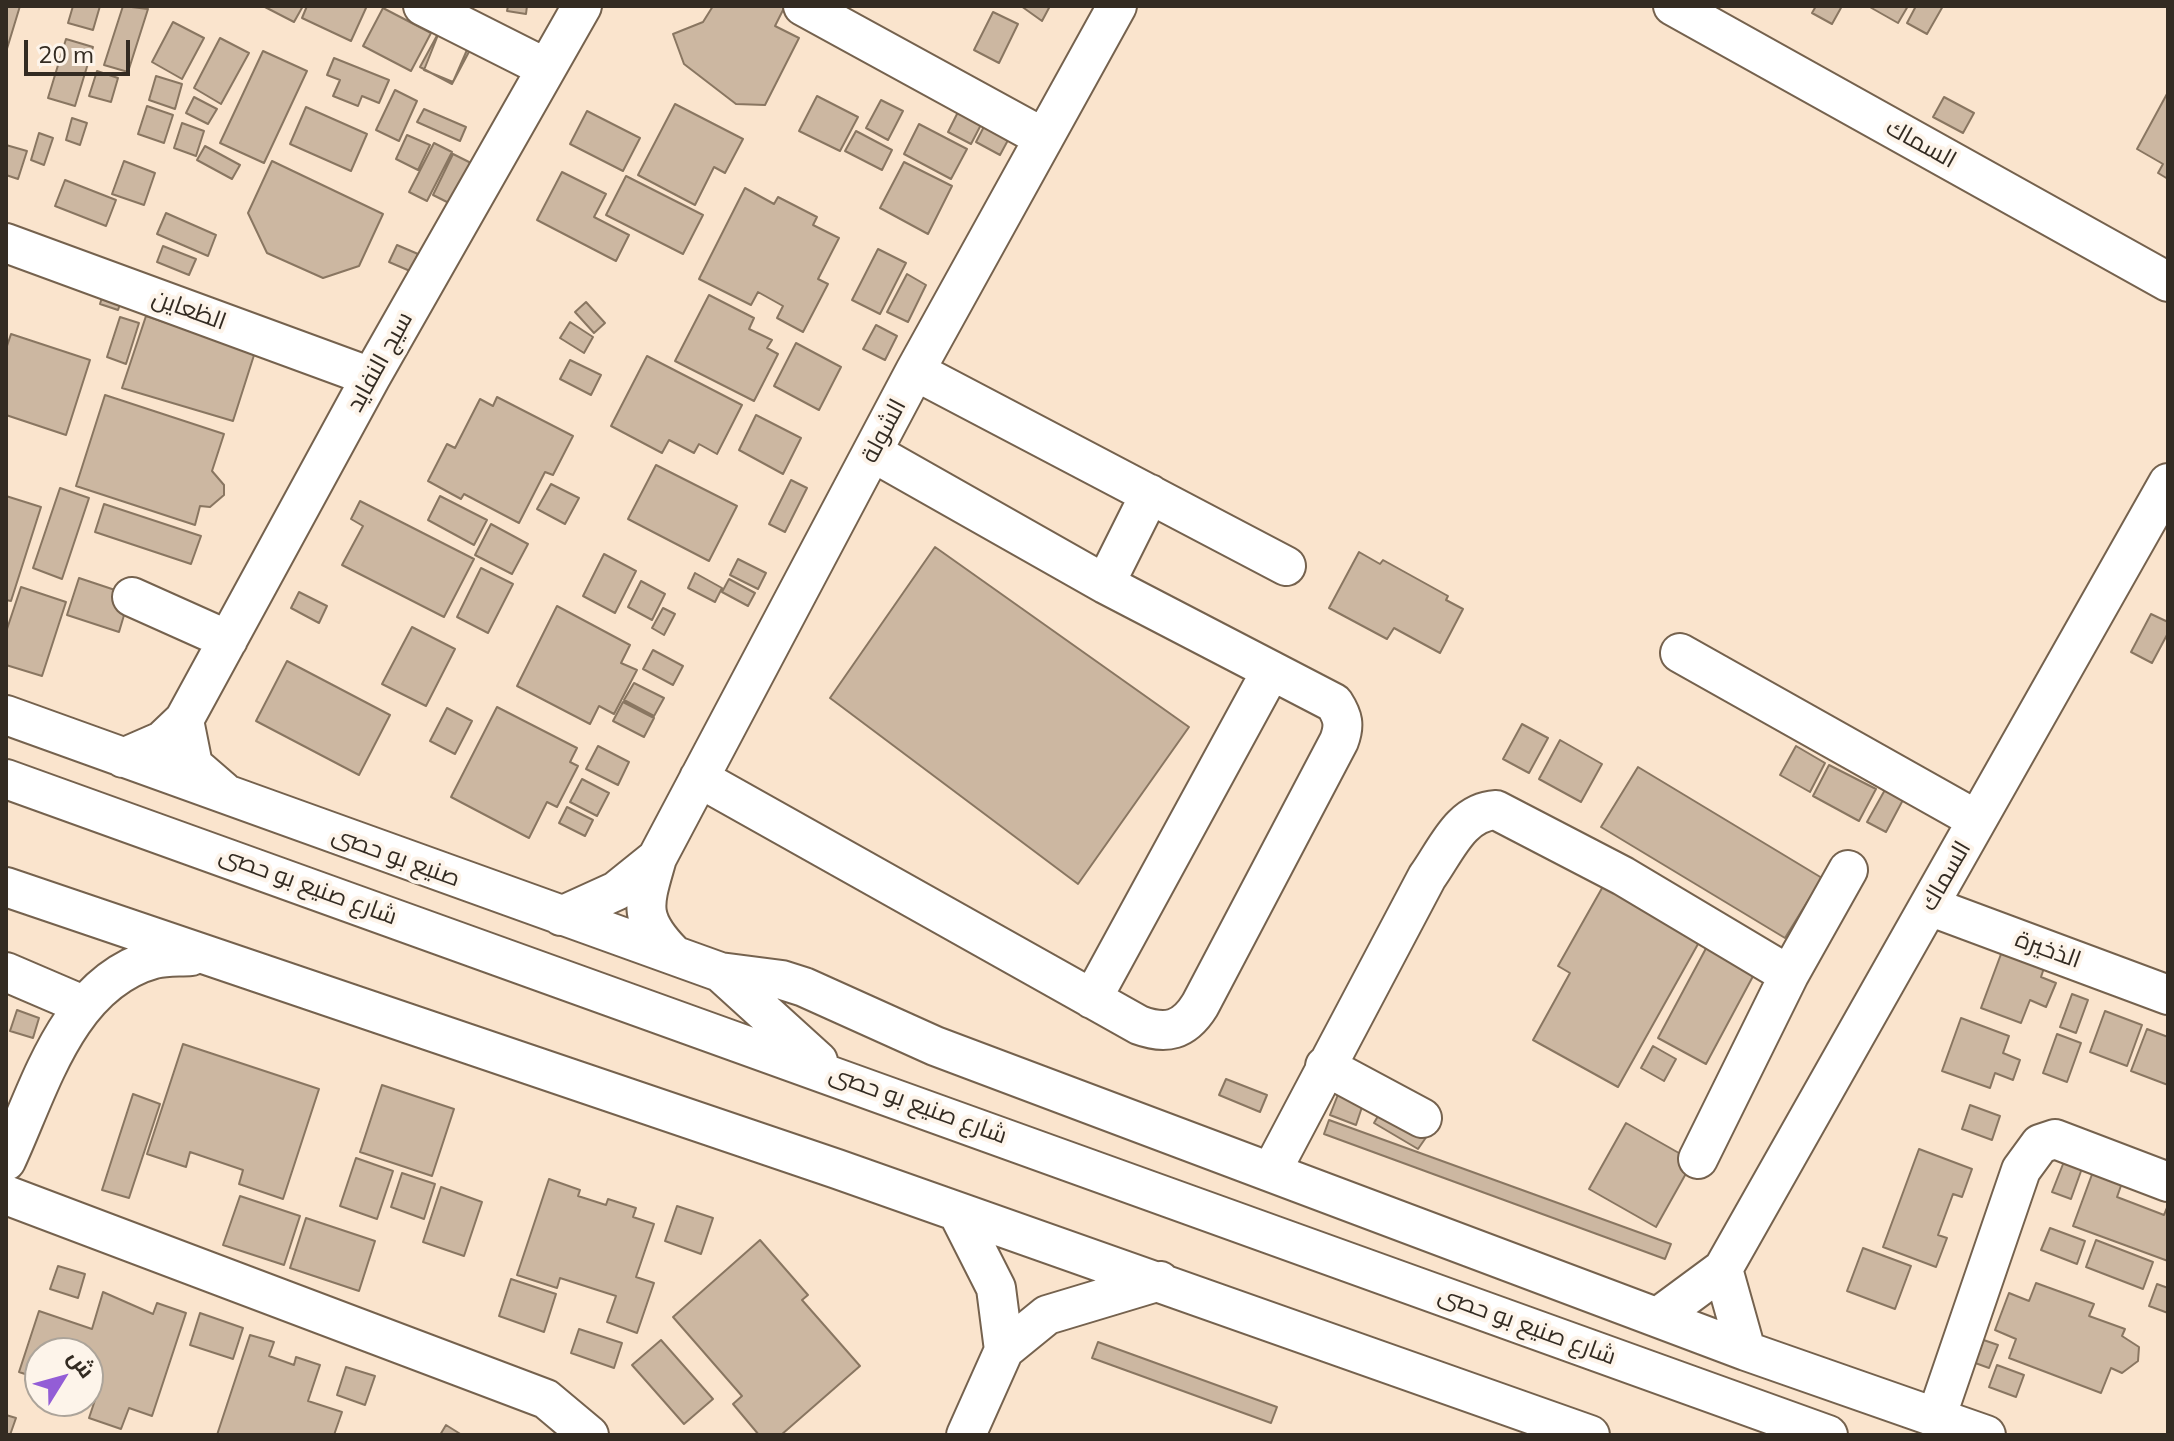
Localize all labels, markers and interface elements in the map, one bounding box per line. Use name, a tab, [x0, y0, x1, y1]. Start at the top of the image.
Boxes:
scale bar	[28, 24, 134, 74]
text: 20 m	[38, 39, 94, 69]
street label: السماك	[1881, 113, 1961, 175]
street label: الظعاين	[148, 283, 230, 337]
street label: سيج النفايد	[341, 307, 419, 417]
street label: الشولة	[855, 394, 913, 468]
street label: صنيع بو حصى	[328, 821, 464, 893]
street label: السماك	[1915, 836, 1977, 916]
street label: شارع صنيع بو حصى	[215, 841, 401, 931]
street label: الذخيرة	[2011, 925, 2085, 975]
street label: شارع صنيع بو حصى	[825, 1060, 1011, 1150]
street label: شارع صنيع بو حصى	[1434, 1281, 1620, 1371]
north arrow	[24, 1337, 104, 1417]
text: ش	[62, 1344, 101, 1383]

